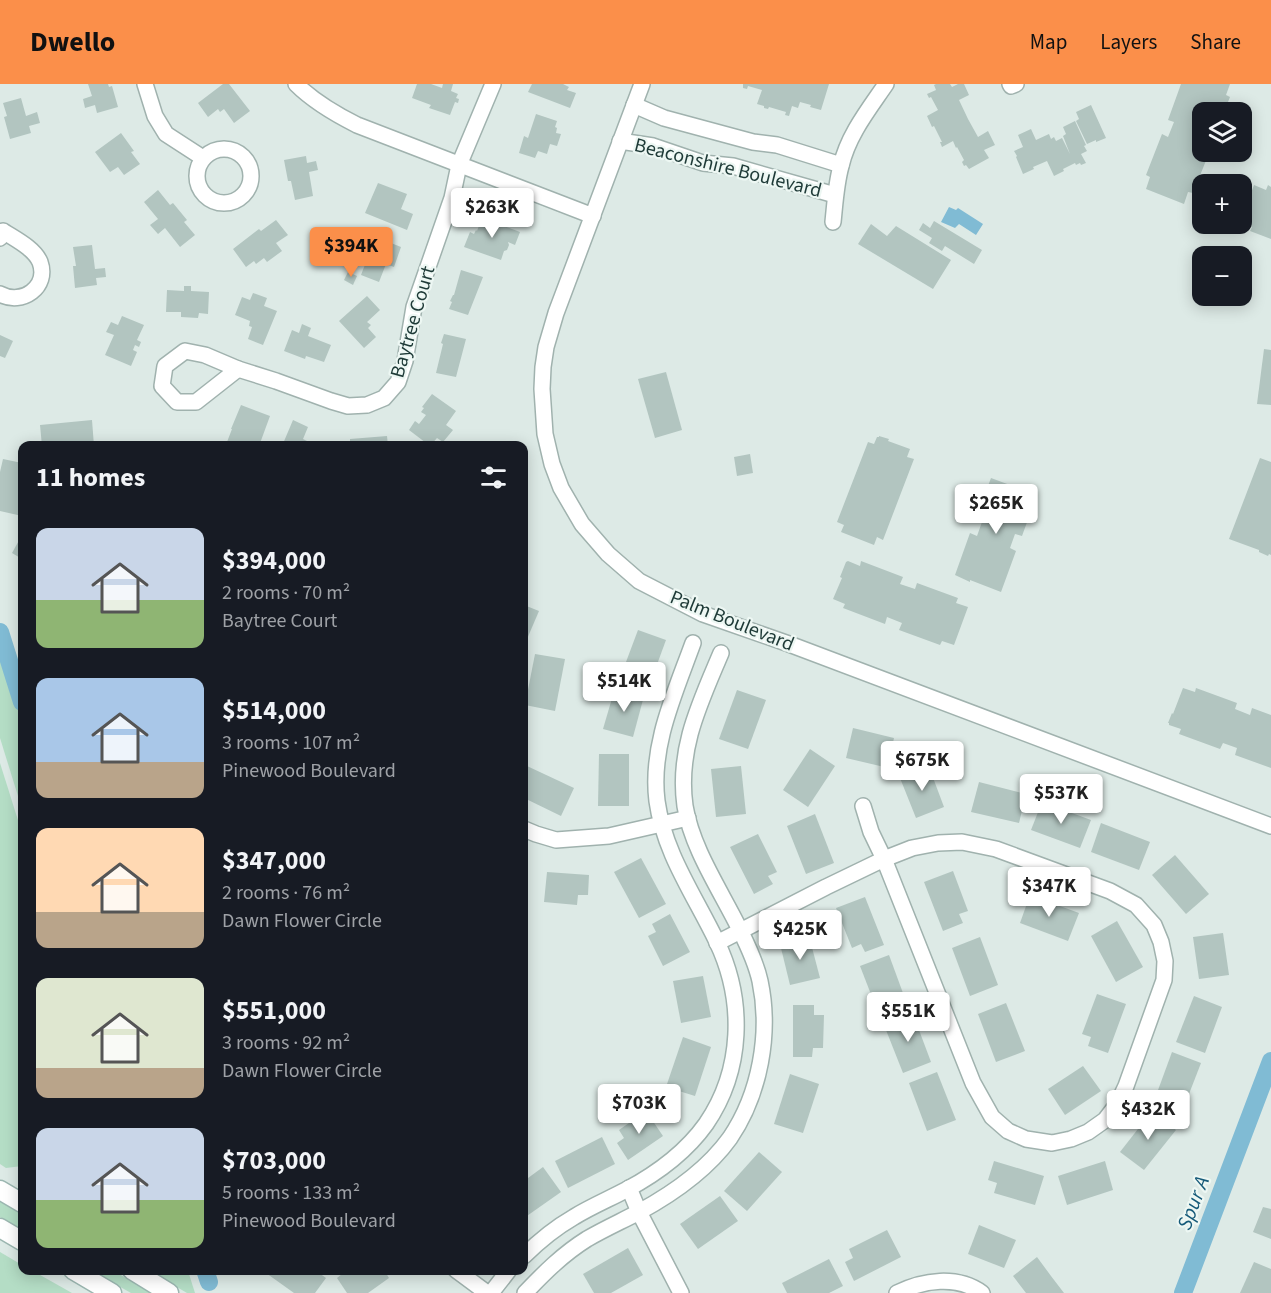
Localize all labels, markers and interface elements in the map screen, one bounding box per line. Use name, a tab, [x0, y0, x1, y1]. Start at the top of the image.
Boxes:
text: Dwello	[30, 22, 115, 62]
text: Map	[1030, 27, 1067, 57]
text: Layers	[1100, 27, 1157, 57]
text: Share	[1190, 27, 1241, 57]
map controls	[1192, 102, 1252, 306]
button: layers	[1192, 102, 1252, 162]
street label: Beaconshire Boulevard	[631, 131, 825, 205]
button: +	[1192, 174, 1252, 234]
pin: $263K	[450, 188, 534, 239]
text: $263K	[465, 193, 519, 221]
pin: $394K	[309, 227, 393, 278]
text: $394K	[324, 232, 378, 260]
button: −	[1192, 246, 1252, 306]
street label: Baytree Court	[384, 262, 442, 381]
text: 11 homes	[36, 459, 145, 496]
icon: filters	[477, 461, 510, 494]
pin: $265K	[954, 484, 1038, 535]
text: $265K	[969, 489, 1023, 517]
text: $394,000	[222, 542, 326, 579]
icon: home	[84, 552, 156, 624]
text: 2 rooms · 70 m²	[222, 579, 350, 607]
street label: Palm Boulevard	[666, 583, 798, 659]
text: Baytree Court	[222, 607, 337, 635]
pin: $514K	[582, 662, 666, 713]
text: $514K	[597, 667, 651, 695]
text: $514,000	[222, 692, 326, 729]
icon: home	[84, 702, 156, 774]
text: 3 rooms · 107 m²	[222, 729, 360, 757]
pin: $675K	[880, 741, 964, 792]
text: $675K	[895, 746, 949, 774]
text: Pinewood Boulevard	[222, 757, 396, 785]
pin: $537K	[1019, 774, 1103, 825]
text: $537K	[1034, 779, 1088, 807]
text: $347,000	[222, 842, 326, 879]
icon: home	[84, 852, 156, 924]
pin: $347K	[1007, 867, 1091, 918]
text: $347K	[1022, 872, 1076, 900]
text: 2 rooms · 76 m²	[222, 879, 350, 907]
text: Dawn Flower Circle	[222, 907, 382, 935]
pin: $425K	[758, 910, 842, 961]
text: $425K	[773, 915, 827, 943]
text: $551,000	[222, 992, 326, 1029]
pin: $551K	[866, 992, 950, 1043]
text: $551K	[881, 997, 935, 1025]
icon: home	[84, 1002, 156, 1074]
text: 3 rooms · 92 m²	[222, 1029, 350, 1057]
text: Dawn Flower Circle	[222, 1057, 382, 1085]
pin: $703K	[597, 1084, 681, 1135]
text: $703K	[612, 1089, 666, 1117]
pin: $432K	[1106, 1090, 1190, 1141]
text: $432K	[1121, 1095, 1175, 1123]
text: $703,000	[222, 1142, 326, 1179]
icon: home	[84, 1152, 156, 1224]
water label: Spur A	[1169, 1172, 1217, 1234]
text: 5 rooms · 133 m²	[222, 1179, 360, 1207]
text: Pinewood Boulevard	[222, 1207, 396, 1235]

